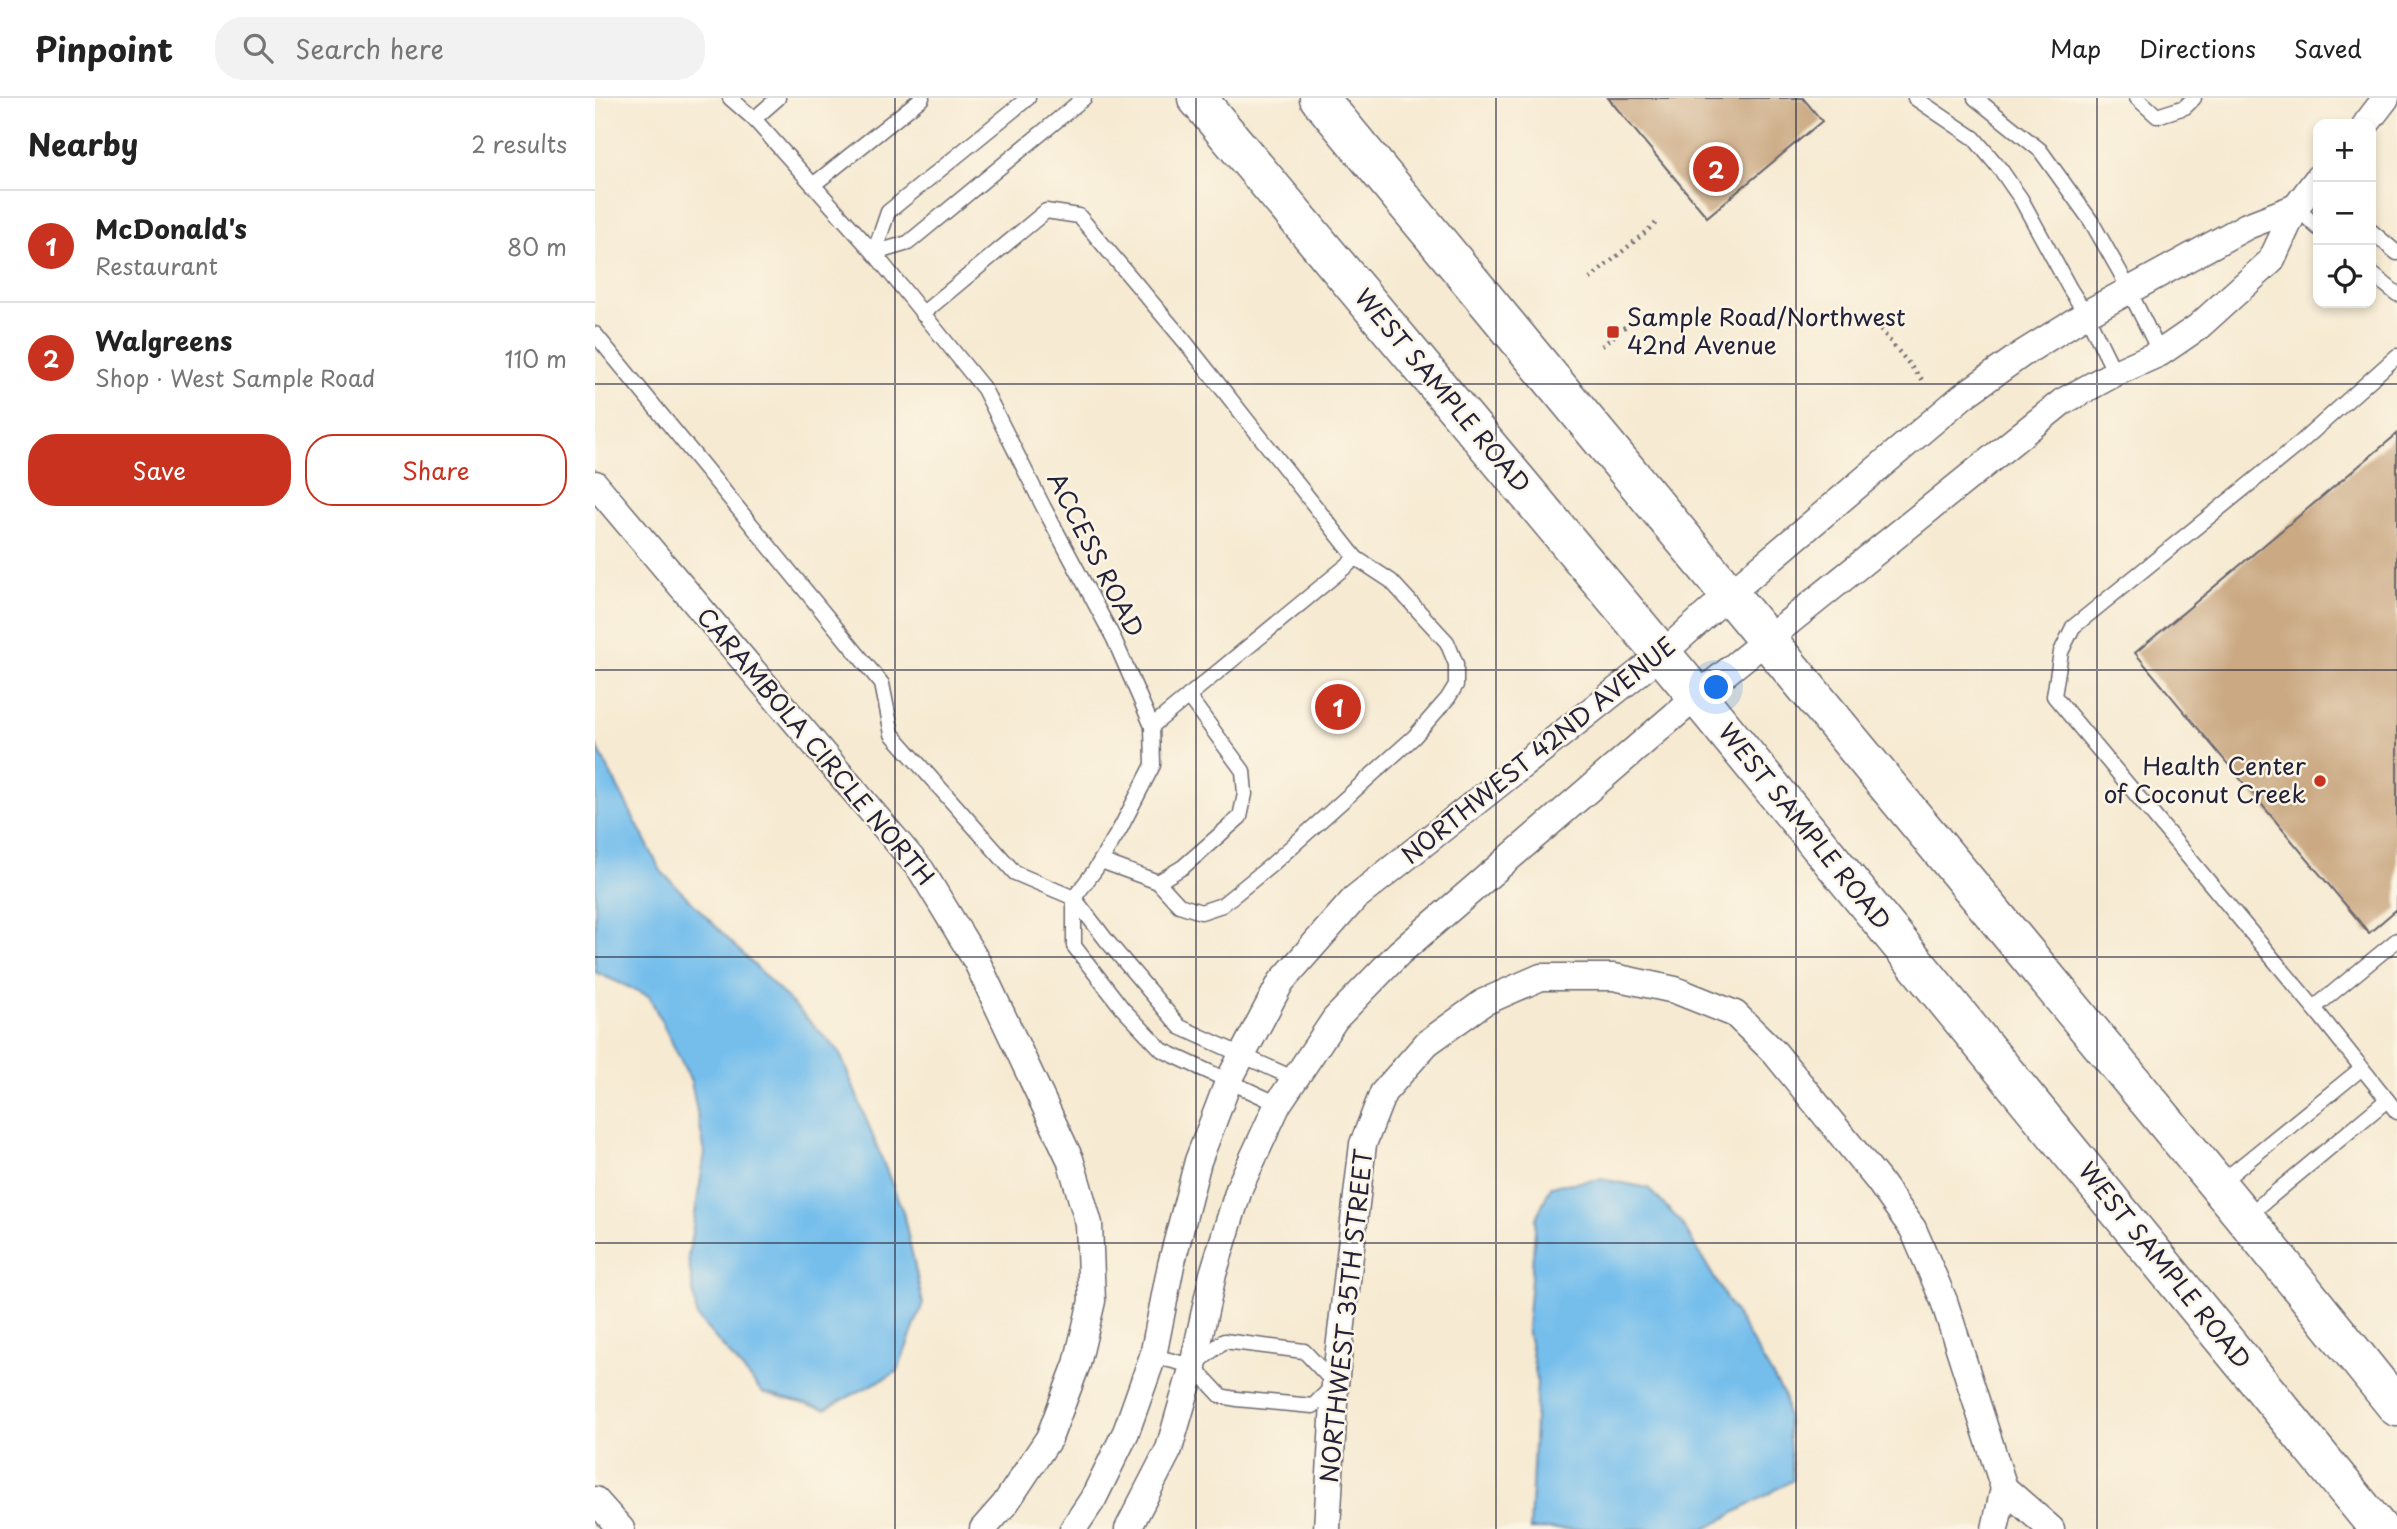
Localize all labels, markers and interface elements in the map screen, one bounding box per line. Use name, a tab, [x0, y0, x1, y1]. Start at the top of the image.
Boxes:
search box	[215, 17, 705, 80]
text: Pinpoint	[35, 23, 173, 73]
icon: search	[239, 29, 277, 67]
text: Search here	[295, 29, 444, 68]
text: Map	[2050, 30, 2101, 66]
text: Directions	[2139, 30, 2256, 66]
text: Saved	[2294, 30, 2362, 66]
map controls	[2313, 119, 2376, 308]
button: +	[2313, 119, 2376, 182]
text: Nearby	[28, 121, 138, 166]
text: 2 results	[471, 126, 567, 161]
pin: 2	[1693, 143, 1739, 195]
button: −	[2313, 182, 2376, 245]
text: McDonald's	[95, 209, 247, 248]
text: 1	[46, 229, 57, 264]
text: 80 m	[507, 229, 567, 264]
button: locate	[2313, 245, 2376, 308]
text: Restaurant	[95, 248, 218, 283]
street label: WEST SAMPLE ROAD	[1347, 280, 1540, 500]
place label: Sample Road/Northwest 42nd Avenue	[1627, 298, 1906, 362]
text: Walgreens	[95, 321, 232, 360]
marker: Sample Road/Northwest 42nd Avenue	[1605, 324, 1621, 340]
text: 2	[43, 341, 59, 376]
text: 110 m	[505, 341, 567, 376]
text: Shop · West Sample Road	[95, 360, 376, 395]
button: Save	[28, 434, 291, 506]
button: Share	[305, 434, 567, 506]
street label: ACCESS ROAD	[1040, 465, 1154, 643]
street label: CARAMBOLA CIRCLE NORTH	[689, 599, 944, 893]
street label: NORTHWEST 42ND AVENUE	[1393, 627, 1683, 872]
your location	[1699, 670, 1733, 704]
pin: 1	[1315, 681, 1361, 733]
street label: WEST SAMPLE ROAD	[1711, 715, 1900, 937]
place label: Health Center of Coconut Creek	[2104, 747, 2307, 811]
marker: Health Center of Coconut Creek	[2312, 773, 2328, 789]
street label: NORTHWEST 35TH STREET	[1310, 1147, 1380, 1484]
street label: WEST SAMPLE ROAD	[2071, 1154, 2260, 1376]

